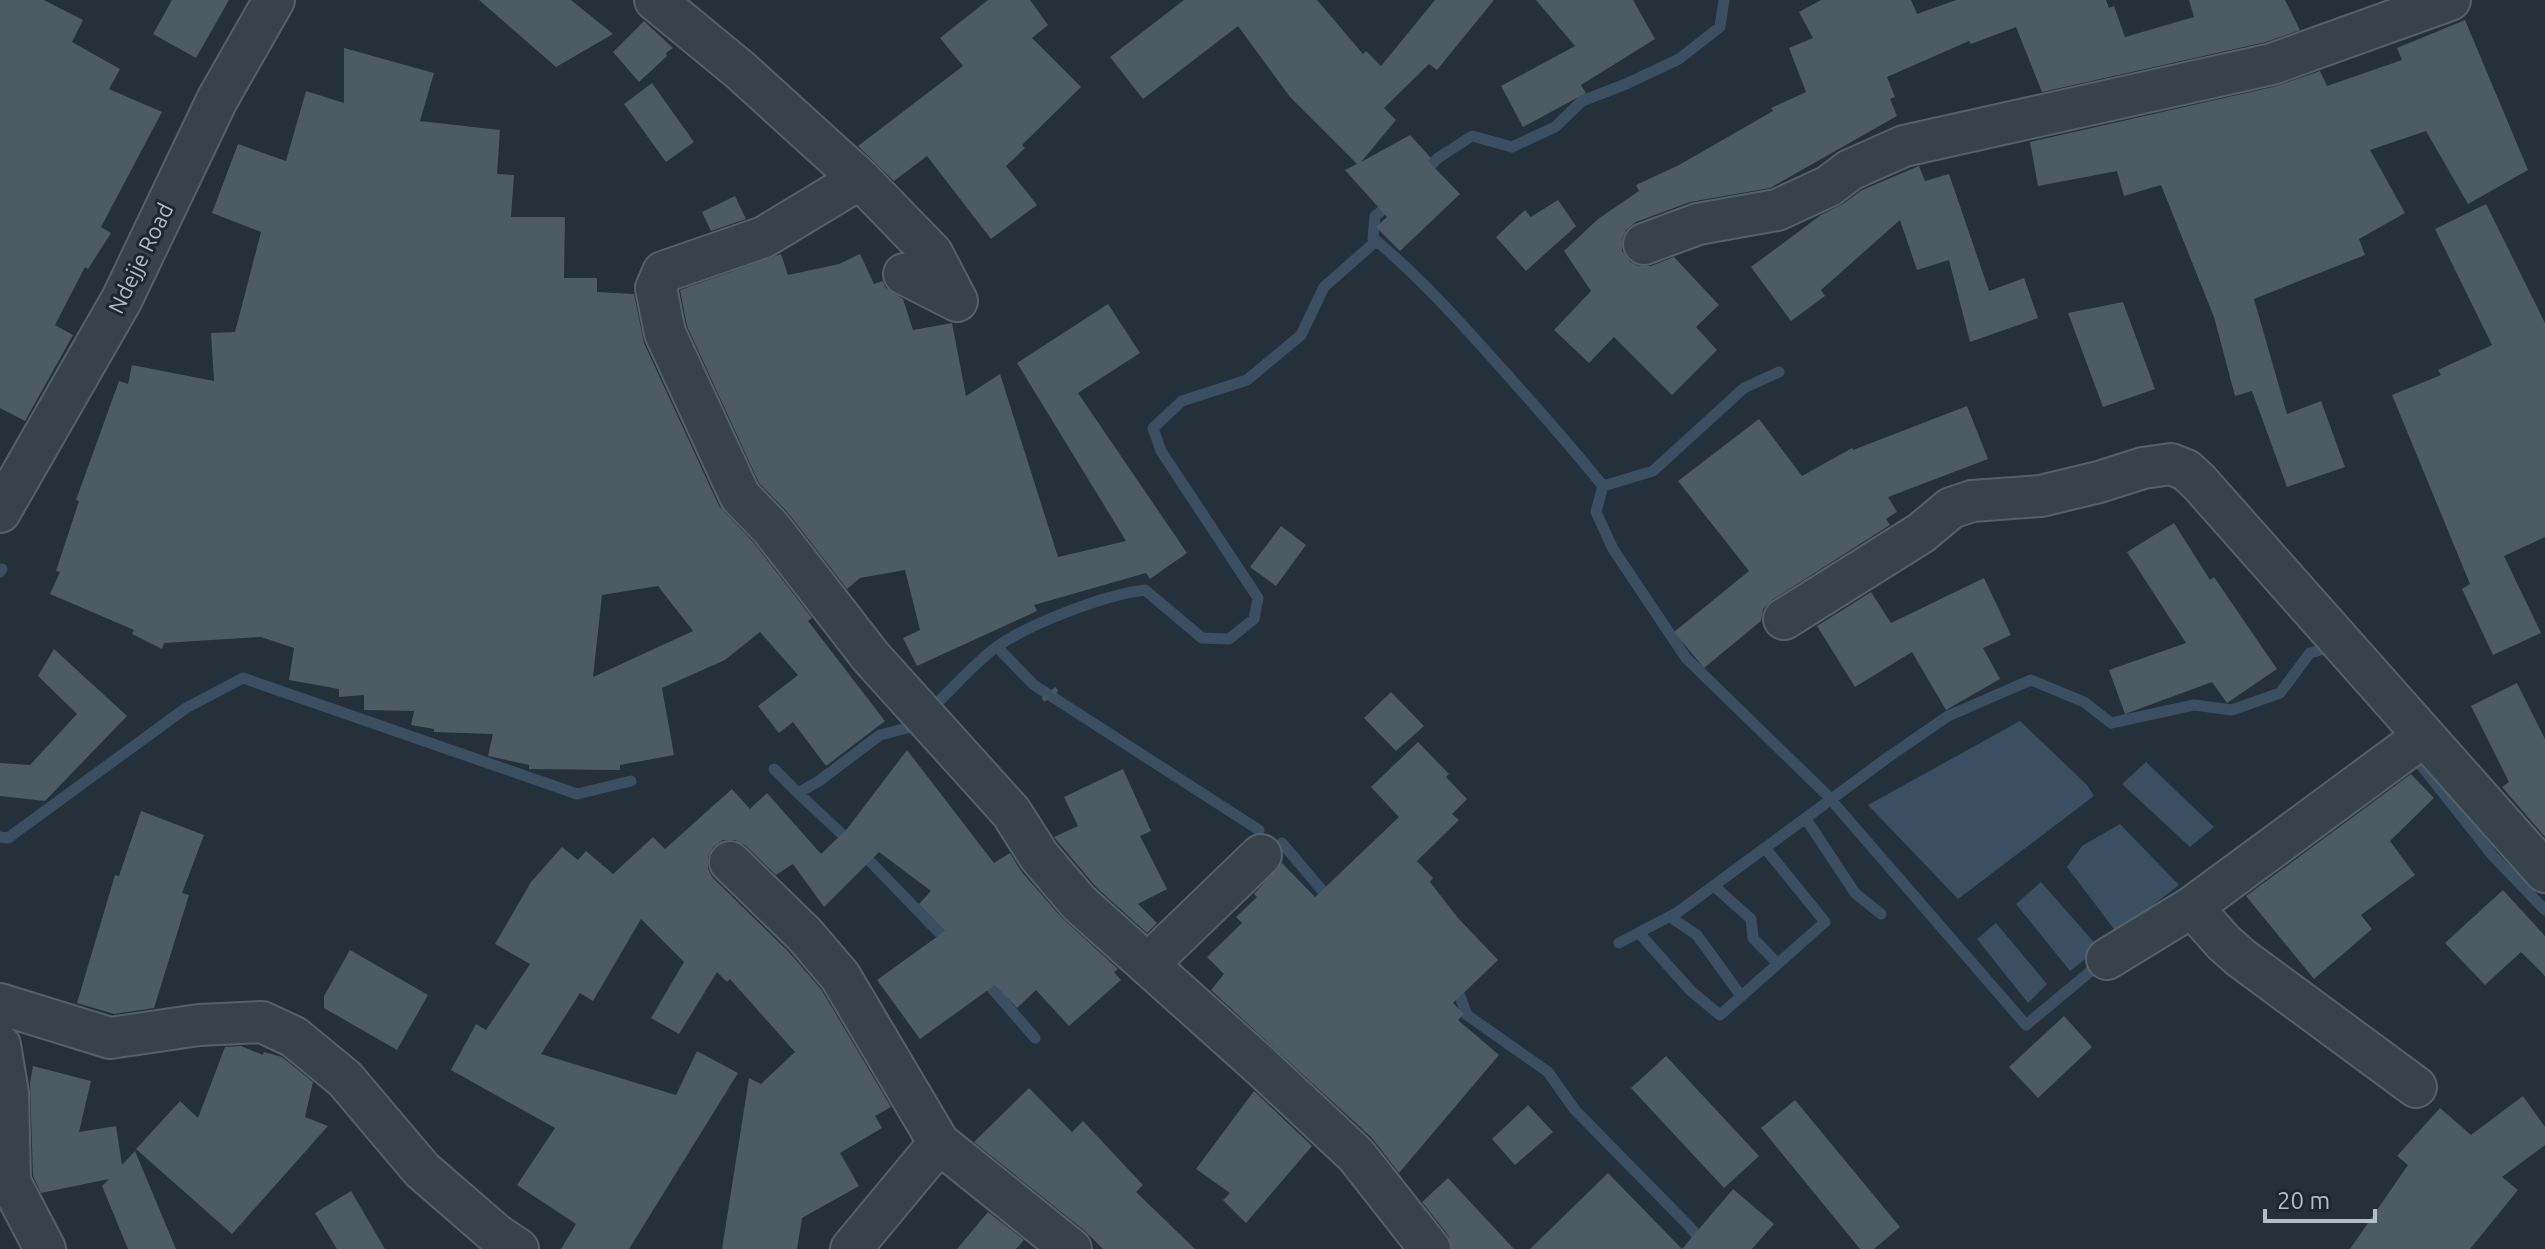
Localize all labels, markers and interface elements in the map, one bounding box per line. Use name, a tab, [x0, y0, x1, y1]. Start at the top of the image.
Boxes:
street label: Ndejje Road	[103, 199, 177, 317]
scale bar	[2265, 1173, 2375, 1223]
text: 20 m	[2277, 1187, 2330, 1214]

